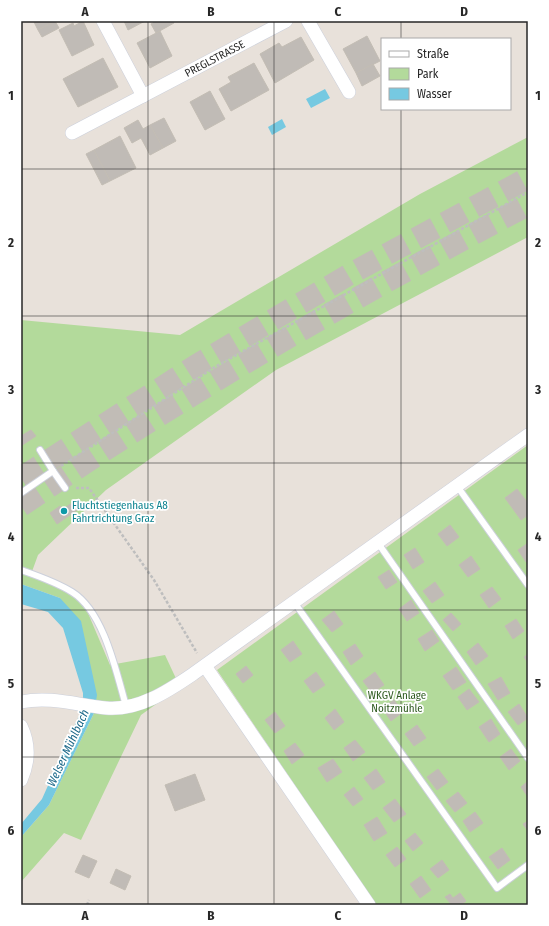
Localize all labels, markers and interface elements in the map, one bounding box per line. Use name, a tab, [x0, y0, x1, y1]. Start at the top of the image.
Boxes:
text: A	[80, 4, 89, 19]
text: B	[207, 4, 215, 19]
text: C	[335, 4, 342, 19]
text: D	[460, 4, 468, 19]
street label: PREGLSTRASSE	[182, 37, 247, 79]
legend	[381, 38, 511, 110]
text: Straße	[417, 47, 449, 61]
text: Park	[417, 67, 439, 81]
text: Wasser	[417, 87, 452, 101]
text: 1	[8, 88, 14, 103]
text: 1	[535, 88, 541, 103]
text: 2	[7, 235, 14, 250]
text: 2	[534, 235, 541, 250]
text: 3	[7, 382, 14, 397]
text: 3	[534, 382, 541, 397]
place label: Fluchtstiegenhaus A8 Fahrtrichtung Graz	[72, 499, 168, 525]
marker: Fluchtstiegenhaus A8 Fahrtrichtung Graz	[59, 506, 69, 516]
text: 4	[8, 529, 15, 544]
text: 4	[535, 529, 542, 544]
text: 5	[8, 676, 14, 691]
text: 5	[535, 676, 541, 691]
park label: WKGV Anlage Noitzmühle	[368, 689, 426, 715]
water label: Welser Mühlbach	[44, 707, 92, 789]
text: 6	[8, 823, 15, 838]
text: 6	[535, 823, 542, 838]
text: A	[80, 908, 89, 923]
text: B	[207, 908, 215, 923]
text: C	[335, 908, 342, 923]
text: D	[460, 908, 468, 923]

